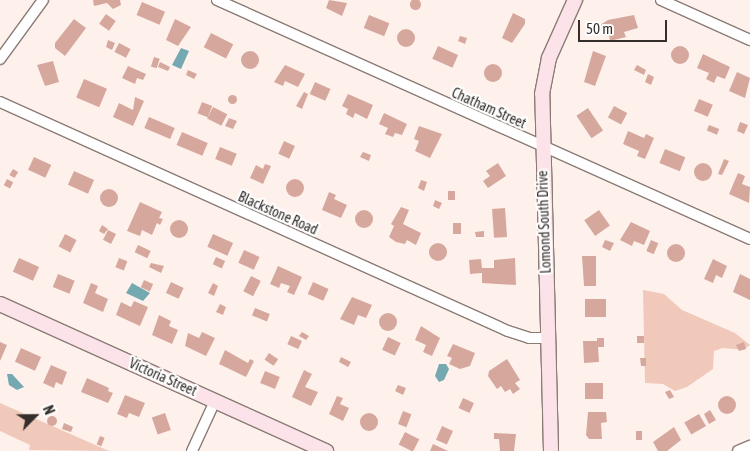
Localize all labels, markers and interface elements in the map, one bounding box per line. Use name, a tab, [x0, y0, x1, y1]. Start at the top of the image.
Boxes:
scale bar	[580, 10, 669, 42]
text: 50 m	[586, 20, 613, 37]
street label: Chatham Street	[449, 84, 529, 132]
street label: Lomond South Drive	[534, 170, 554, 274]
street label: Blackstone Road	[236, 188, 320, 238]
street label: Victoria Street	[127, 355, 199, 399]
north arrow	[10, 391, 60, 441]
text: N	[40, 403, 58, 417]

